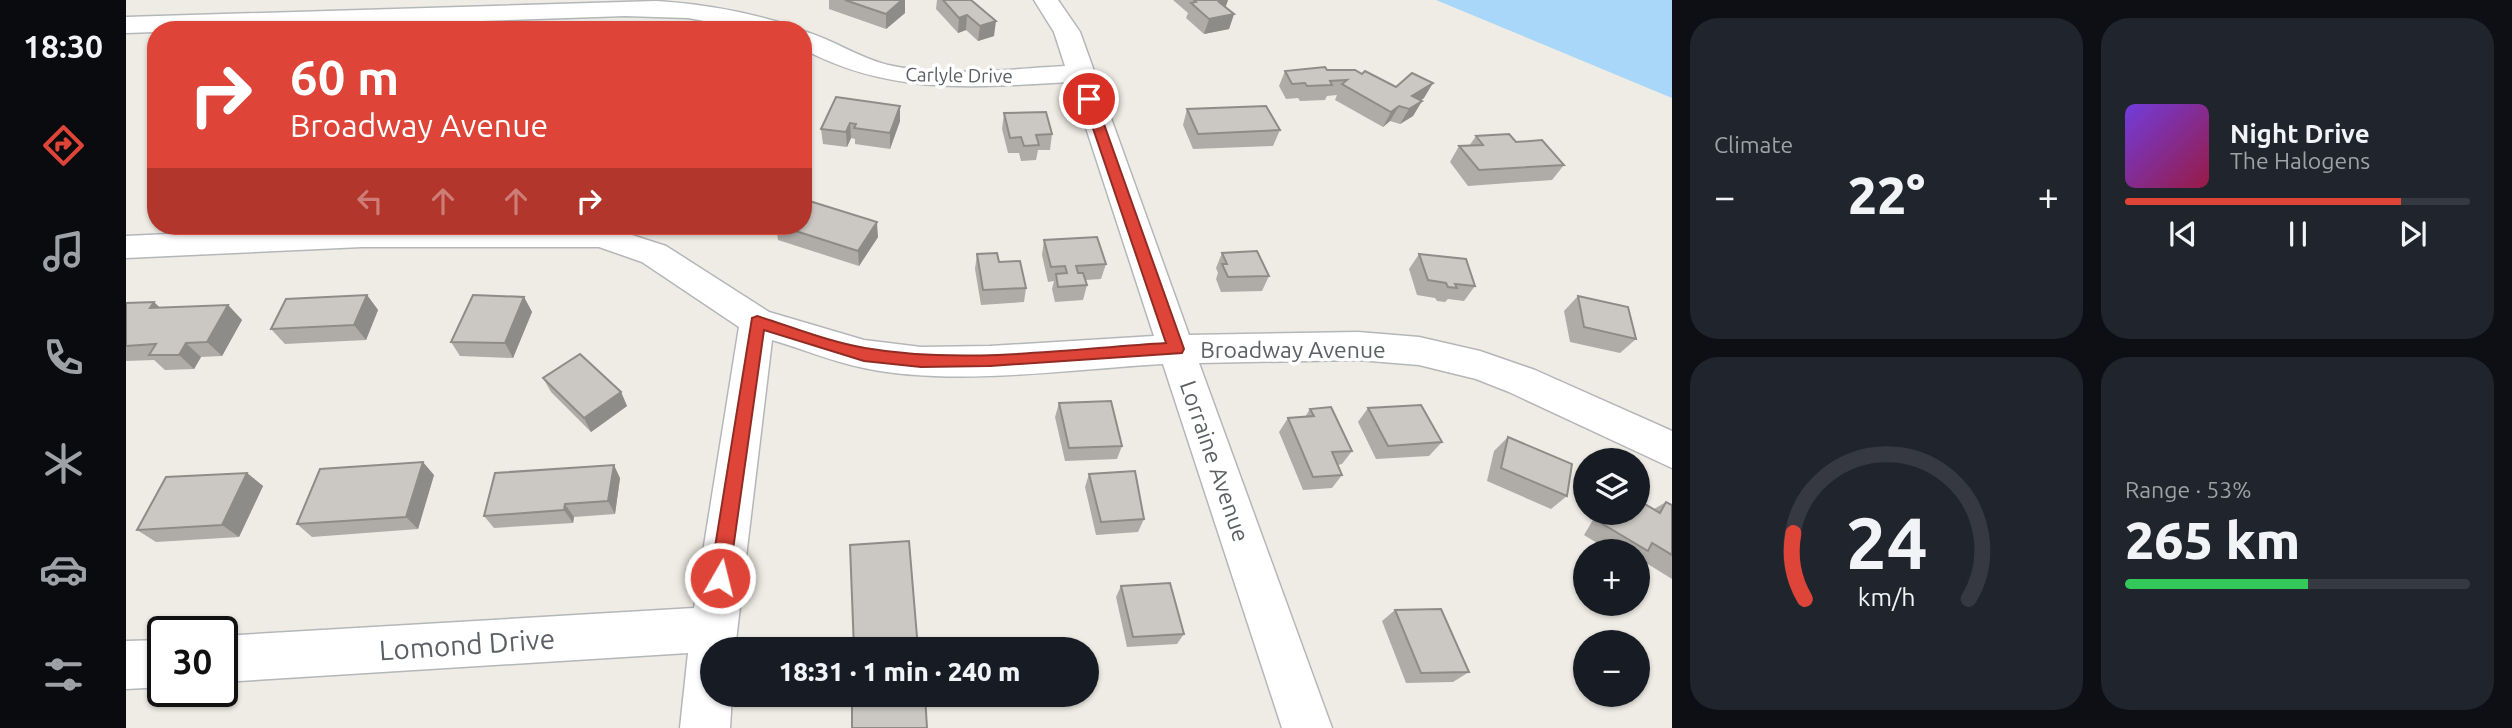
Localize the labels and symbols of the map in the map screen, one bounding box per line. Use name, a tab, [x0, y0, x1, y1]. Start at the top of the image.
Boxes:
street label: Carlyle Drive	[905, 63, 1013, 87]
pin	[1059, 69, 1119, 129]
street label: Broadway Avenue	[1200, 337, 1386, 362]
street label: Lorraine Avenue	[1176, 377, 1254, 545]
position arrow	[683, 541, 757, 615]
speed limit sign: 30	[147, 616, 238, 707]
street label: Lomond Drive	[378, 622, 556, 666]

